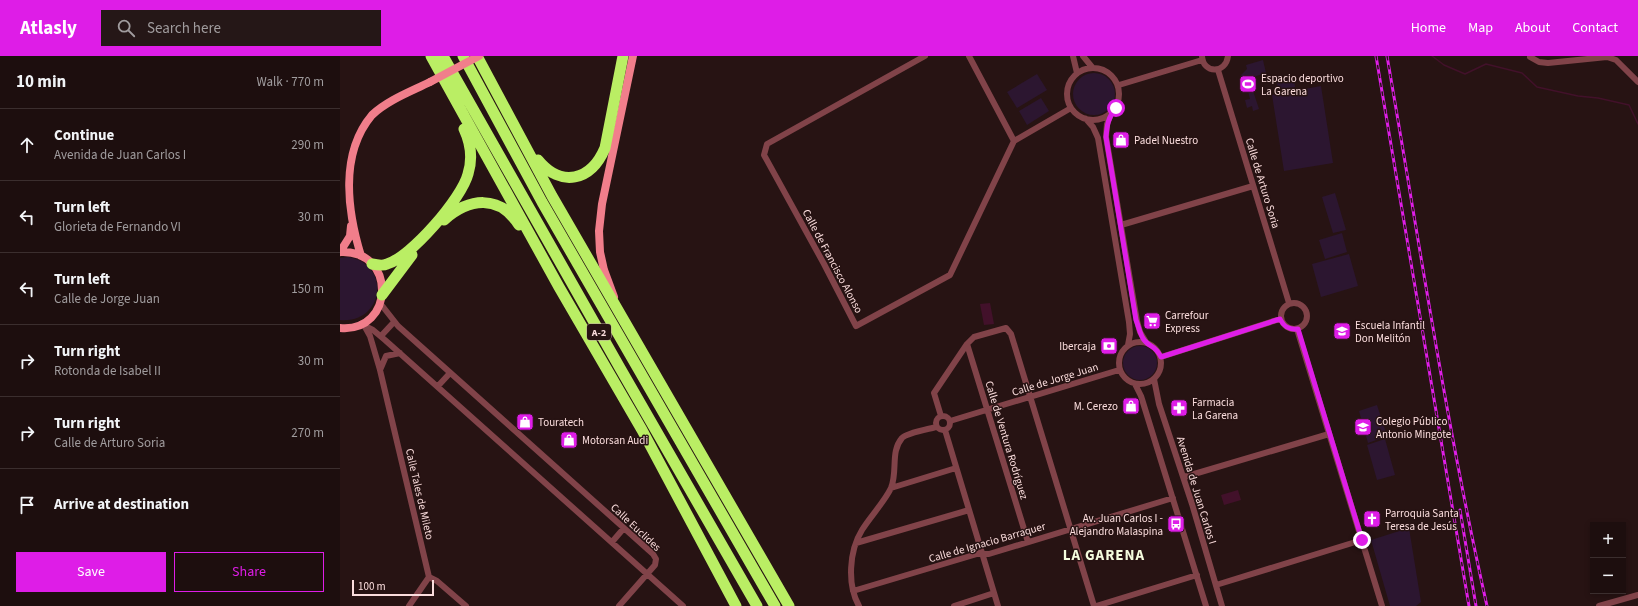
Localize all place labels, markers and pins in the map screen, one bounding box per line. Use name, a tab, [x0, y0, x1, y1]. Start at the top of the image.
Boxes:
place label: Espacio deportivo La Garena	[1261, 71, 1344, 99]
sports icon: Espacio deportivo La Garena	[1238, 74, 1258, 94]
shop icon: Padel Nuestro	[1111, 130, 1131, 150]
place label: Padel Nuestro	[1134, 133, 1198, 148]
place label: Carrefour Express	[1165, 308, 1209, 336]
supermarket icon: Carrefour Express	[1142, 311, 1162, 331]
place label: Escuela Infantil Don Melitón	[1355, 318, 1425, 346]
school or university icon: Escuela Infantil Don Melitón	[1332, 321, 1352, 341]
bank icon: Ibercaja	[1099, 336, 1119, 356]
place label: Ibercaja	[1059, 339, 1096, 354]
place label: Farmacia La Garena	[1192, 395, 1238, 423]
shop icon: M. Cerezo	[1121, 396, 1141, 416]
pharmacy icon: Farmacia La Garena	[1169, 398, 1189, 418]
place label: M. Cerezo	[1074, 399, 1118, 414]
shop icon: Touratech	[515, 412, 535, 432]
place label: Colegio Público Antonio Mingote	[1376, 414, 1452, 442]
place label: Touratech	[538, 415, 584, 430]
school or university icon: Colegio Público Antonio Mingote	[1353, 417, 1373, 437]
shop icon: Motorsan Audi	[559, 430, 579, 450]
place label: Motorsan Audi	[582, 433, 648, 448]
place label: Parroquia Santa Teresa de Jesús	[1385, 506, 1459, 534]
church icon: Parroquia Santa Teresa de Jesús	[1362, 509, 1382, 529]
place label: Av. Juan Carlos I - Alejandro Malaspina	[1070, 511, 1163, 539]
bus stop icon: Av. Juan Carlos I - Alejandro Malaspina	[1166, 514, 1186, 534]

